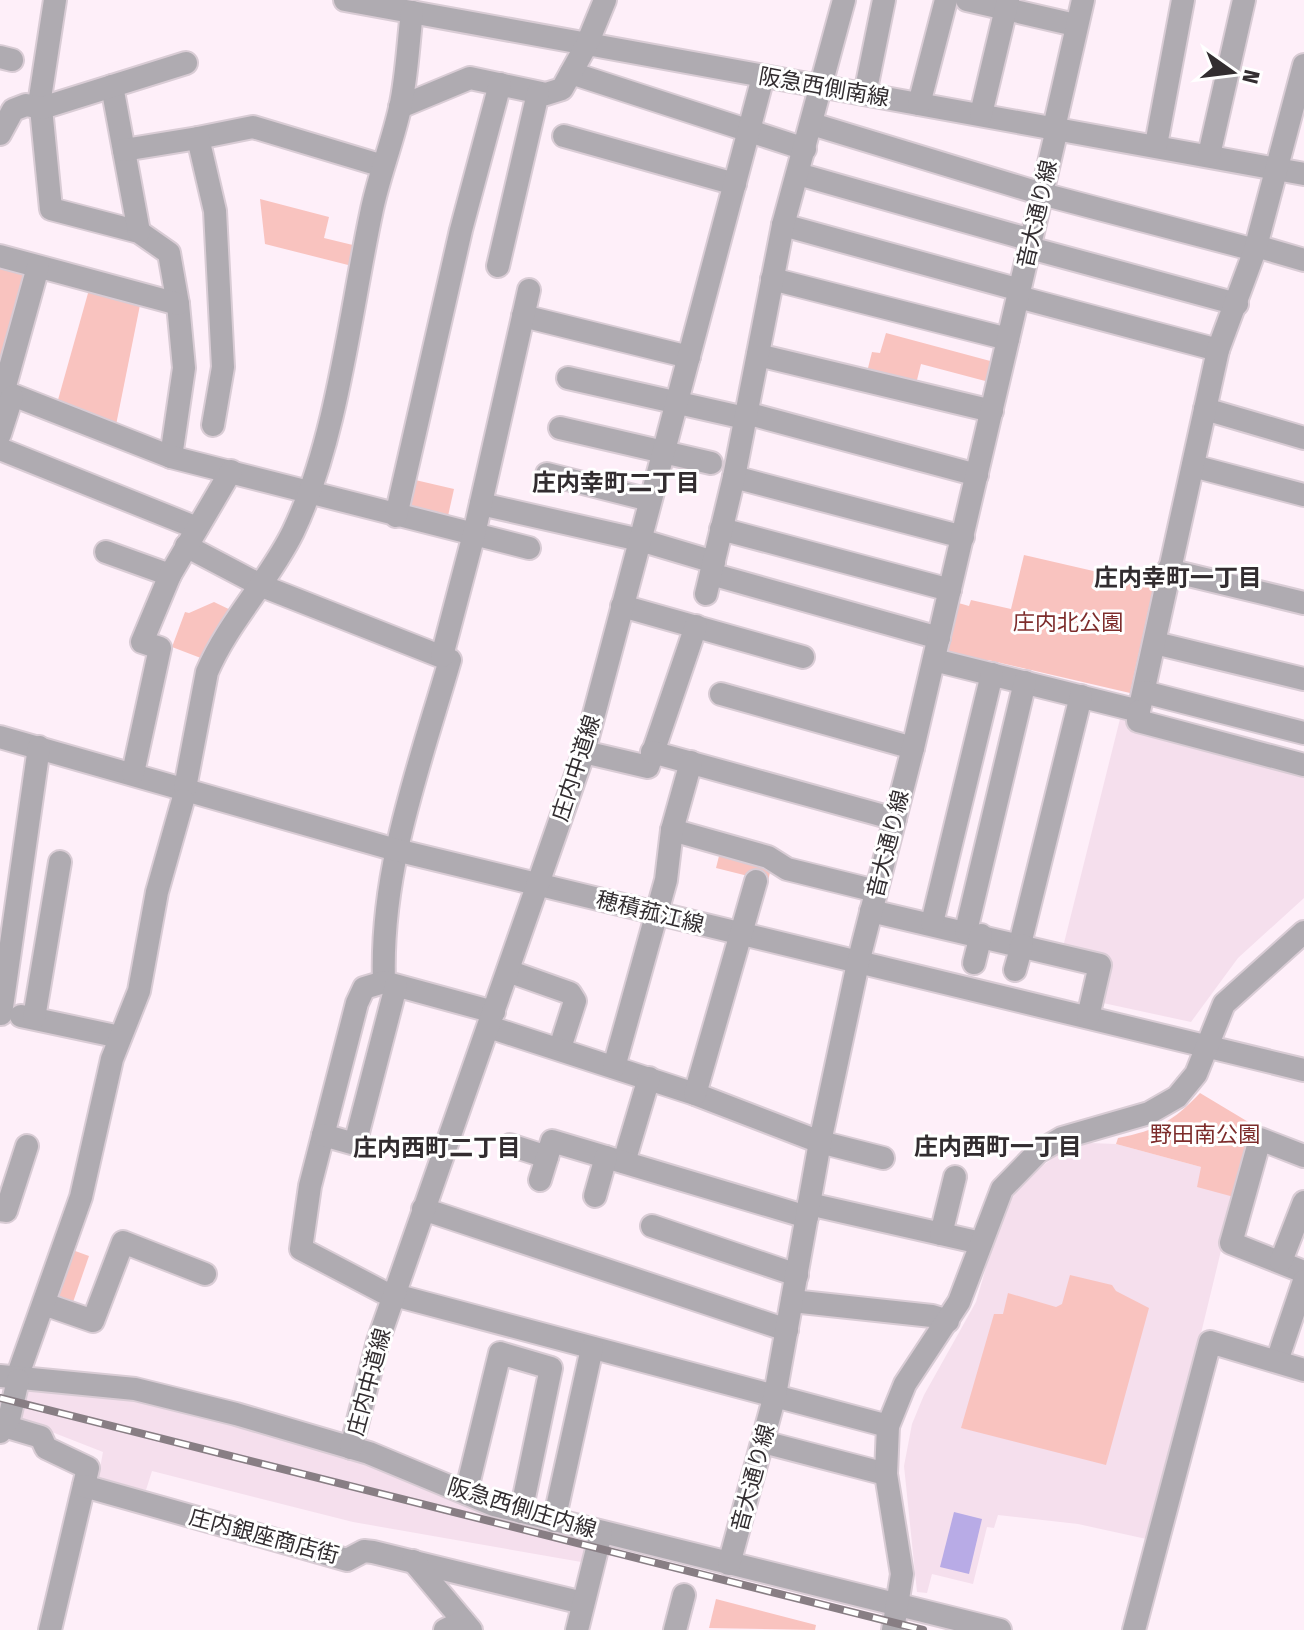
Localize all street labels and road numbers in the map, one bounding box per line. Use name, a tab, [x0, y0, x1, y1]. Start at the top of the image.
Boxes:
street label: 阪急西側南線	[757, 62, 891, 112]
street label: 音大通り線	[1011, 157, 1063, 271]
street label: 庄内中道線	[546, 712, 606, 824]
street label: 音大通り線	[862, 787, 914, 901]
street label: 穂積菰江線	[593, 886, 707, 938]
street label: 庄内中道線	[342, 1325, 396, 1439]
street label: 音大通り線	[726, 1421, 780, 1535]
street label: 阪急西側庄内線	[444, 1473, 600, 1543]
street label: 庄内銀座商店街	[186, 1503, 342, 1569]

